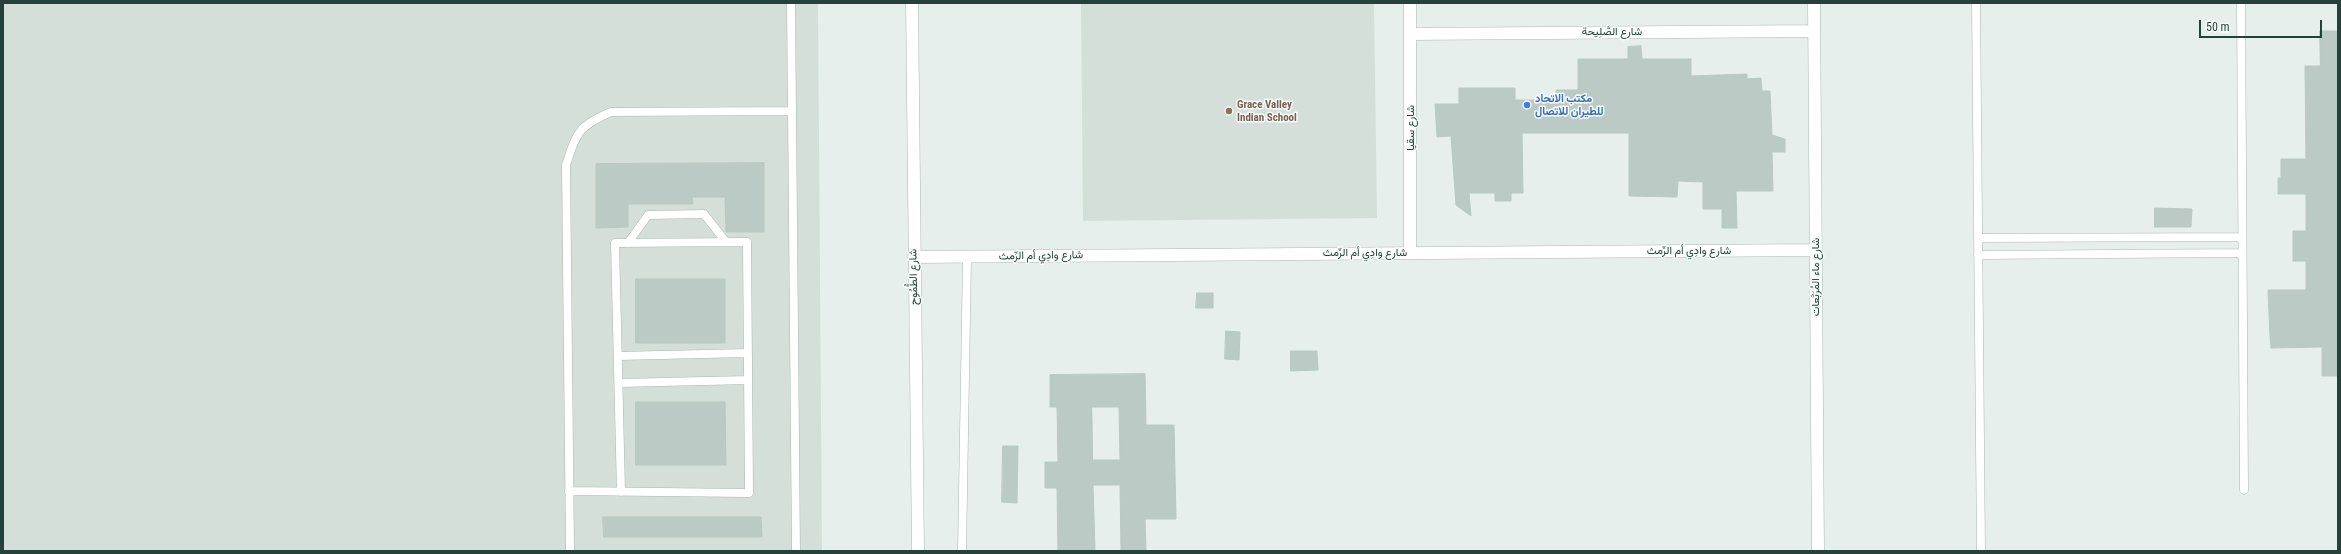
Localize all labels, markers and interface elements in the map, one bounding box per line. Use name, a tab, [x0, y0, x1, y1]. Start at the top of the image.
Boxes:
scale bar	[2201, 12, 2324, 38]
text: 50 m	[2206, 20, 2230, 34]
street label: شارع الصَّلِيحة	[1582, 25, 1642, 39]
place label: مكتب الاتحاد للطيران للاتصال	[1535, 92, 1604, 118]
place label: Grace Valley Indian School	[1237, 98, 1297, 124]
marker: مكتب الاتحاد للطيران للاتصال	[1522, 100, 1532, 110]
street label: شارع سقيا	[1404, 105, 1418, 151]
marker: Grace Valley Indian School	[1224, 106, 1234, 116]
street label: شارع ماء المُرَبَّعات	[1809, 238, 1823, 316]
street label: شارع وادِي أم الرِّمث	[1647, 244, 1731, 258]
street label: شارع وادِي أم الرِّمث	[1323, 246, 1407, 260]
street label: شارع الطُّمُوح	[907, 249, 921, 305]
street label: شارع وادِي أم الرِّمث	[999, 249, 1083, 263]

